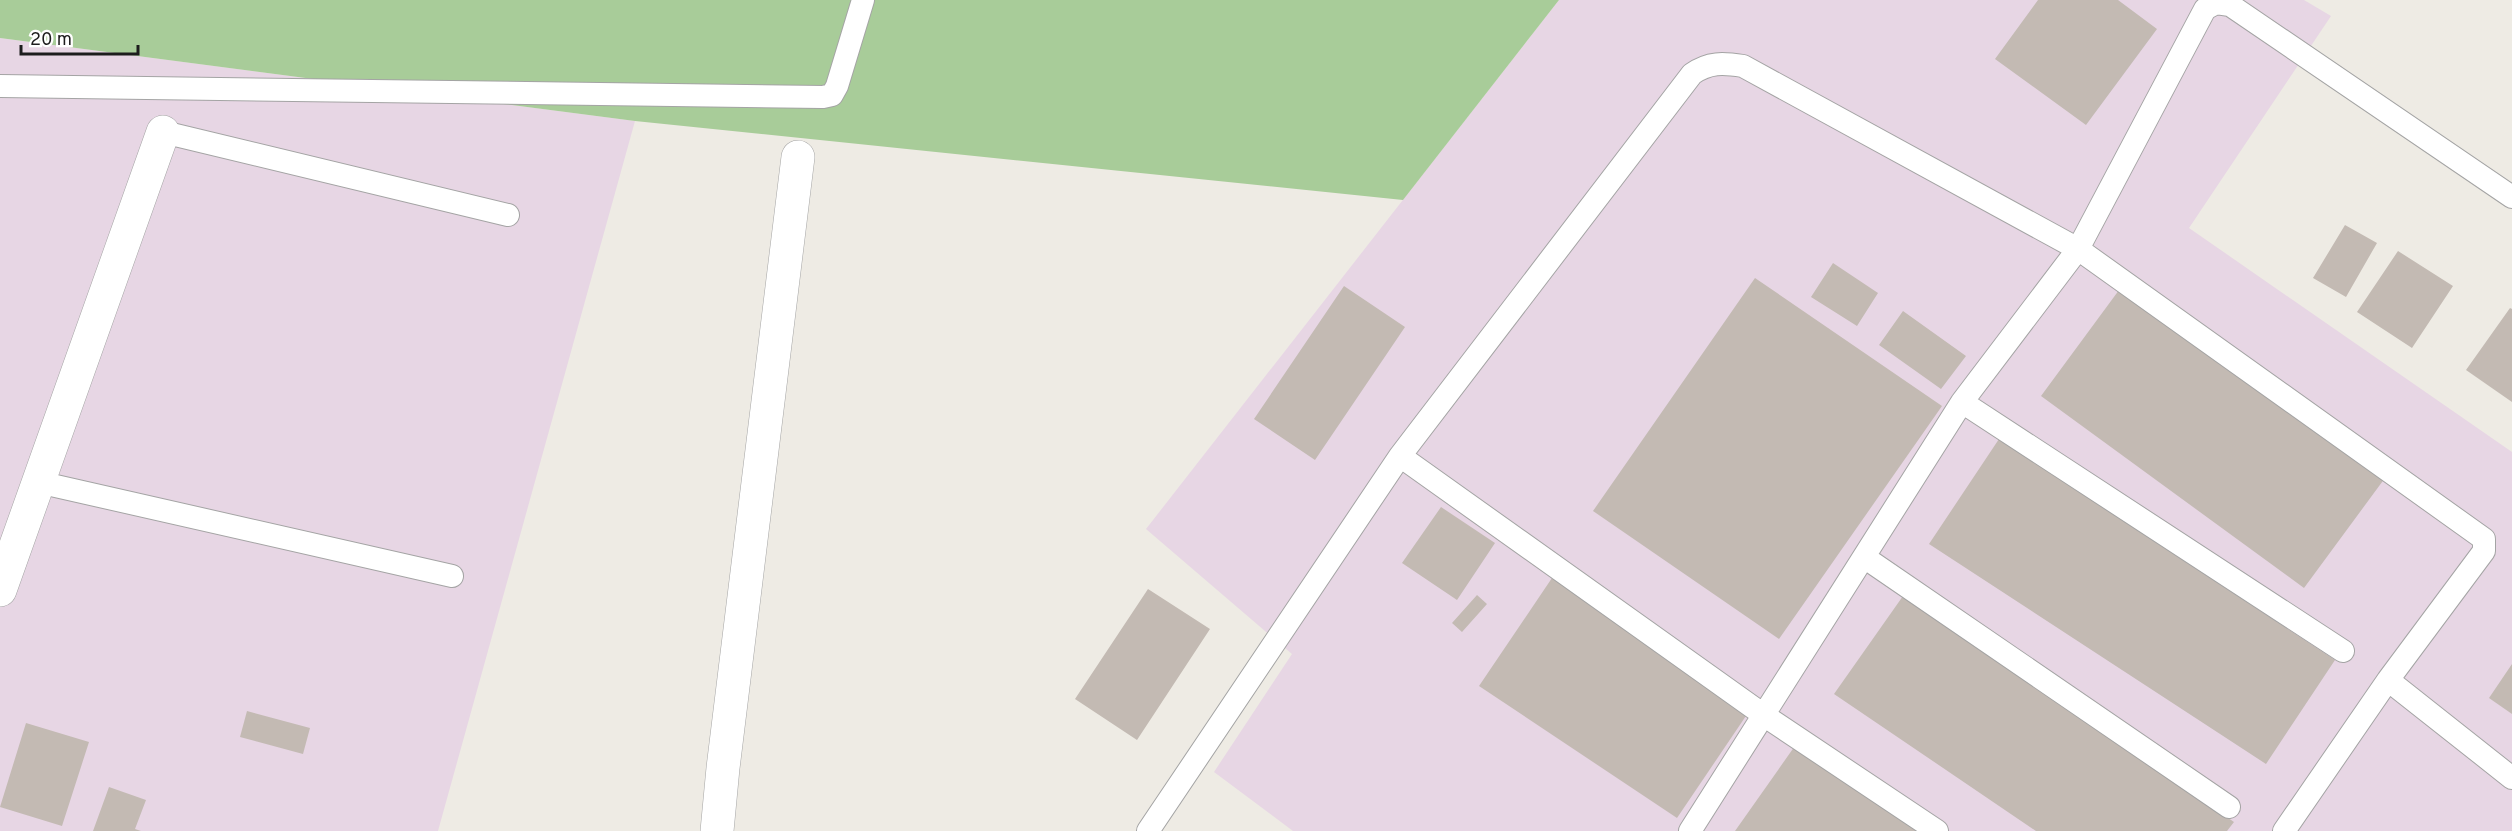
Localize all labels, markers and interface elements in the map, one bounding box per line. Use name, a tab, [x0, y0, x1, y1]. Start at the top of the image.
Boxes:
scale bar	[21, 18, 138, 56]
text: 20 m	[30, 29, 72, 52]

